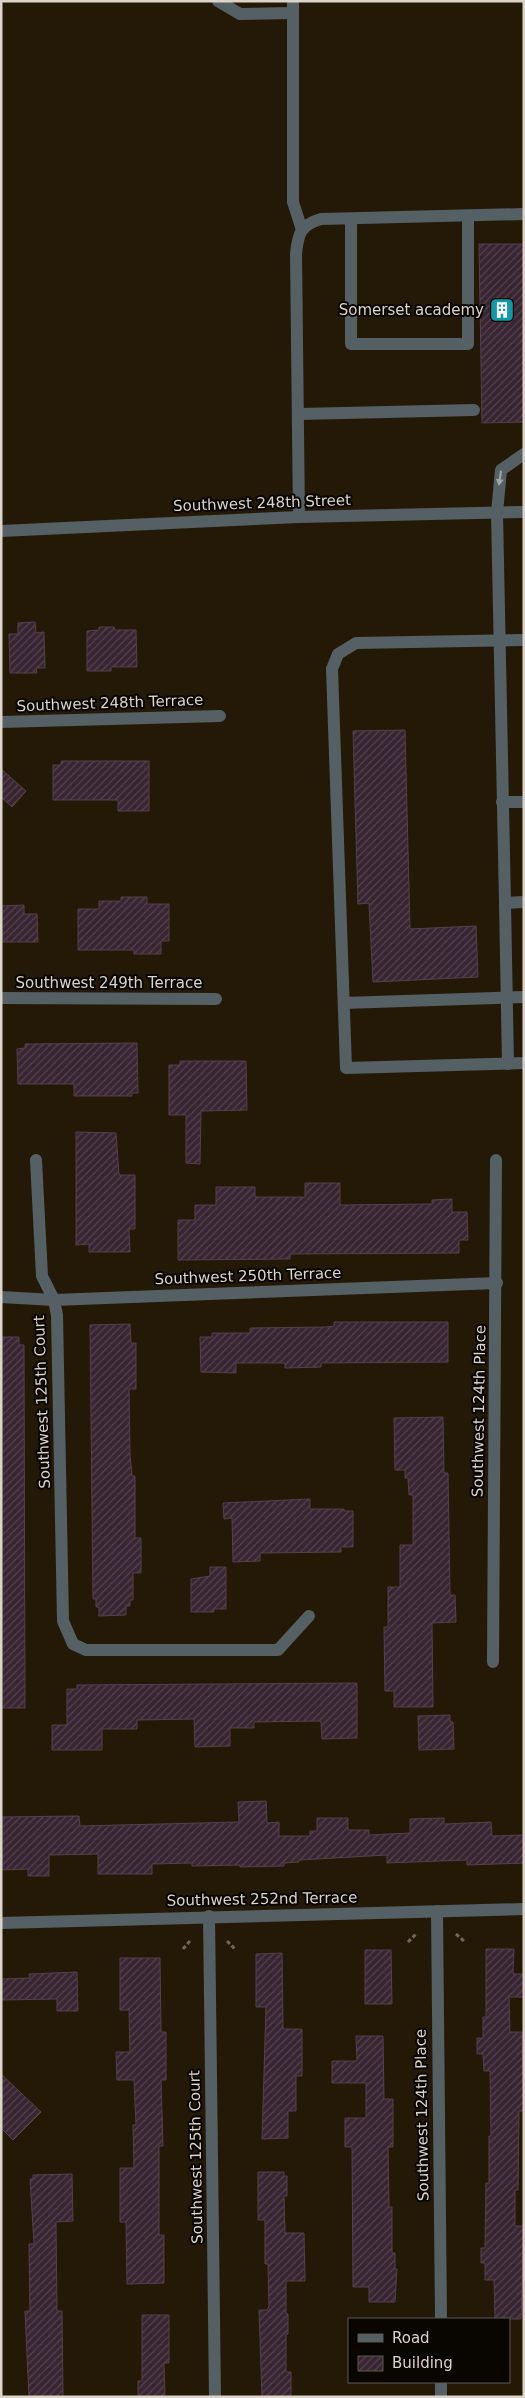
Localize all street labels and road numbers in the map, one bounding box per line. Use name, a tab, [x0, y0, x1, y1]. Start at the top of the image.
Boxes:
street label: Southwest 248th Street	[173, 491, 351, 515]
street label: Southwest 248th Terrace	[16, 691, 204, 715]
street label: Southwest 249th Terrace	[16, 974, 202, 992]
street label: Southwest 250th Terrace	[154, 1264, 342, 1288]
street label: Southwest 125th Court	[30, 1315, 54, 1489]
street label: Southwest 124th Place	[468, 1325, 490, 1497]
street label: Southwest 252nd Terrace	[167, 1888, 357, 1910]
street label: Southwest 124th Place	[411, 2029, 433, 2201]
street label: Southwest 125th Court	[185, 2070, 207, 2244]

